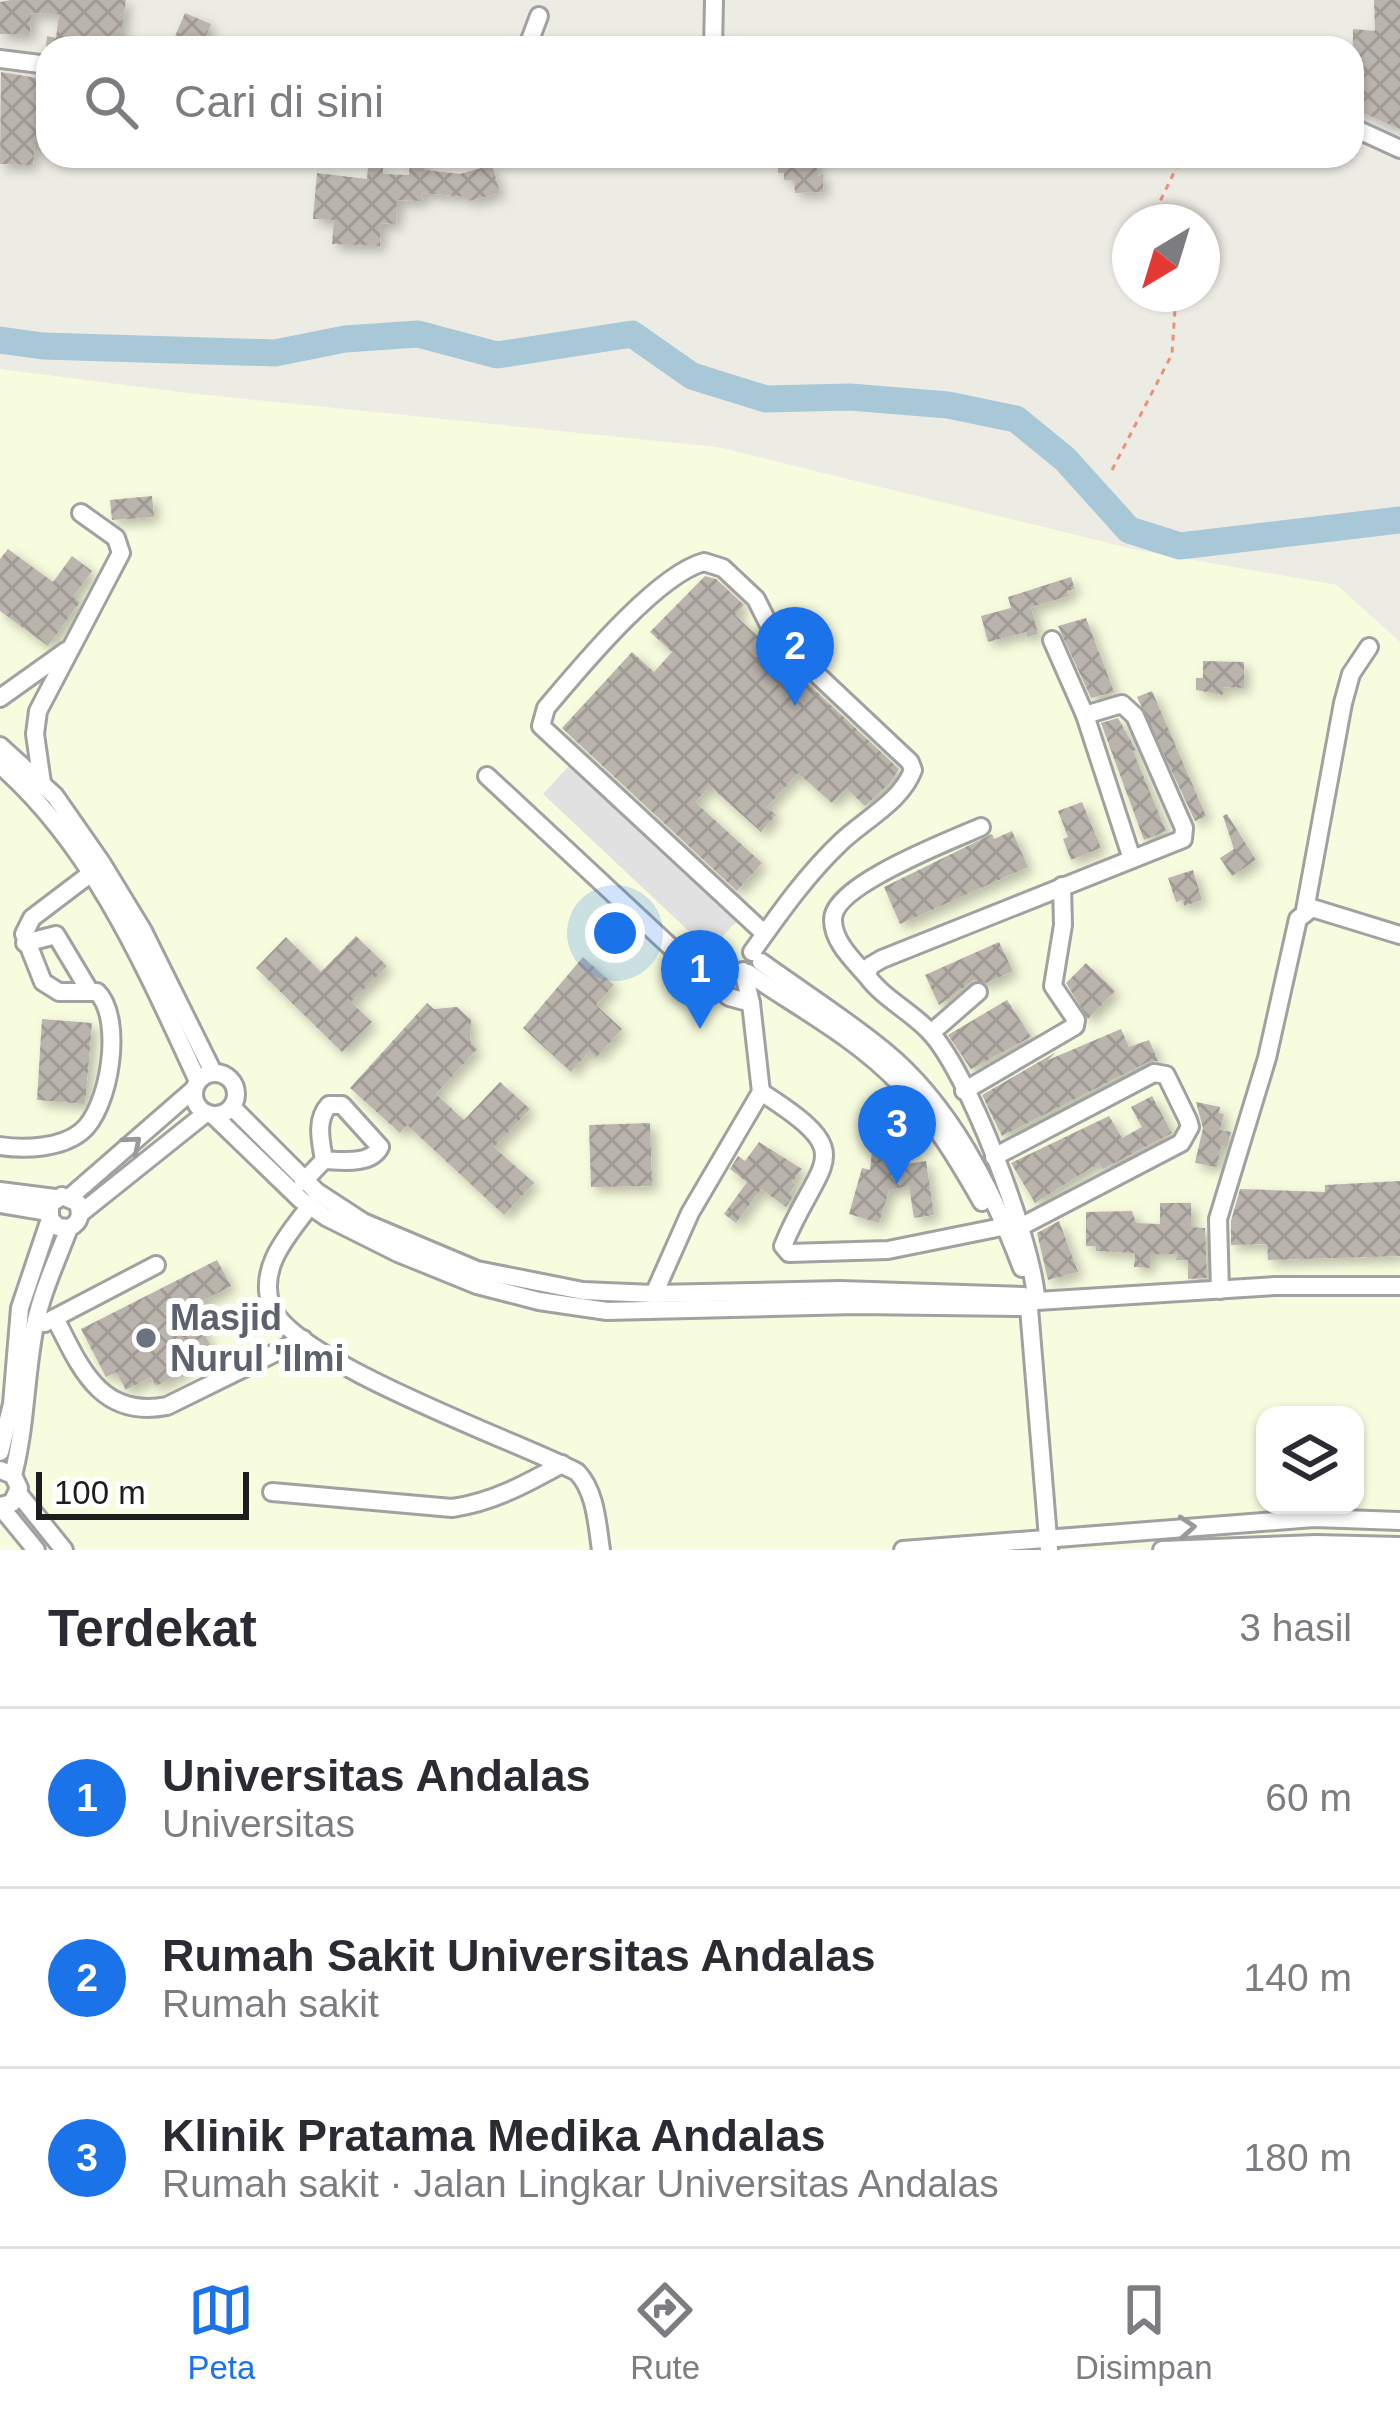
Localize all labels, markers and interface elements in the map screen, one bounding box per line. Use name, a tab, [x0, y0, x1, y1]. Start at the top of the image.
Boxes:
search box	[36, 36, 1364, 168]
icon: search	[78, 69, 144, 135]
text: Cari di sini	[174, 76, 384, 127]
north arrow	[1112, 204, 1220, 312]
pin: 2	[756, 607, 834, 706]
your location	[585, 903, 645, 963]
pin: 1	[661, 930, 739, 1029]
pin: 3	[858, 1085, 936, 1184]
one-way arrow	[119, 1136, 141, 1158]
place label: Masjid Nurul 'Ilmi	[170, 1297, 345, 1379]
marker: Masjid Nurul 'Ilmi	[133, 1325, 159, 1351]
map controls	[1256, 1406, 1364, 1514]
button: layers	[1256, 1406, 1364, 1514]
scale bar	[36, 1466, 249, 1519]
text: 100 m	[54, 1474, 146, 1511]
one-way arrow	[1178, 1515, 1197, 1541]
text: Terdekat	[48, 1600, 257, 1657]
text: 3 hasil	[1239, 1606, 1352, 1649]
text: Universitas Andalas	[162, 1750, 591, 1801]
text: 1	[76, 1776, 98, 1819]
text: 60 m	[1265, 1776, 1352, 1819]
text: Universitas	[162, 1802, 355, 1845]
text: Rumah Sakit Universitas Andalas	[162, 1930, 876, 1981]
text: 2	[76, 1956, 98, 1999]
text: 140 m	[1244, 1956, 1352, 1999]
text: Rumah sakit	[162, 1982, 379, 2025]
text: Klinik Pratama Medika Andalas	[162, 2110, 826, 2161]
text: 3	[76, 2136, 98, 2179]
text: 180 m	[1244, 2136, 1352, 2179]
text: Rumah sakit · Jalan Lingkar Universitas Andalas	[162, 2162, 999, 2205]
tab: Peta	[187, 2277, 255, 2387]
tab: Rute	[630, 2277, 700, 2387]
tab: Disimpan	[1075, 2277, 1213, 2387]

